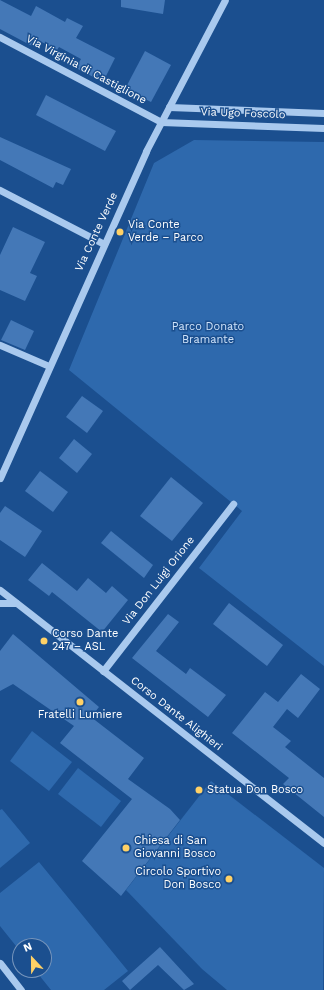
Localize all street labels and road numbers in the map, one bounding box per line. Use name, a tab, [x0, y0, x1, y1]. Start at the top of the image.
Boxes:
street label: Via Virginia di Castiglione	[23, 32, 149, 108]
street label: Via Ugo Foscolo	[200, 106, 286, 122]
street label: Via Conte Verde	[73, 190, 121, 274]
street label: Via Don Luigi Orione	[120, 534, 198, 628]
street label: Corso Dante Alighieri	[127, 674, 225, 754]

